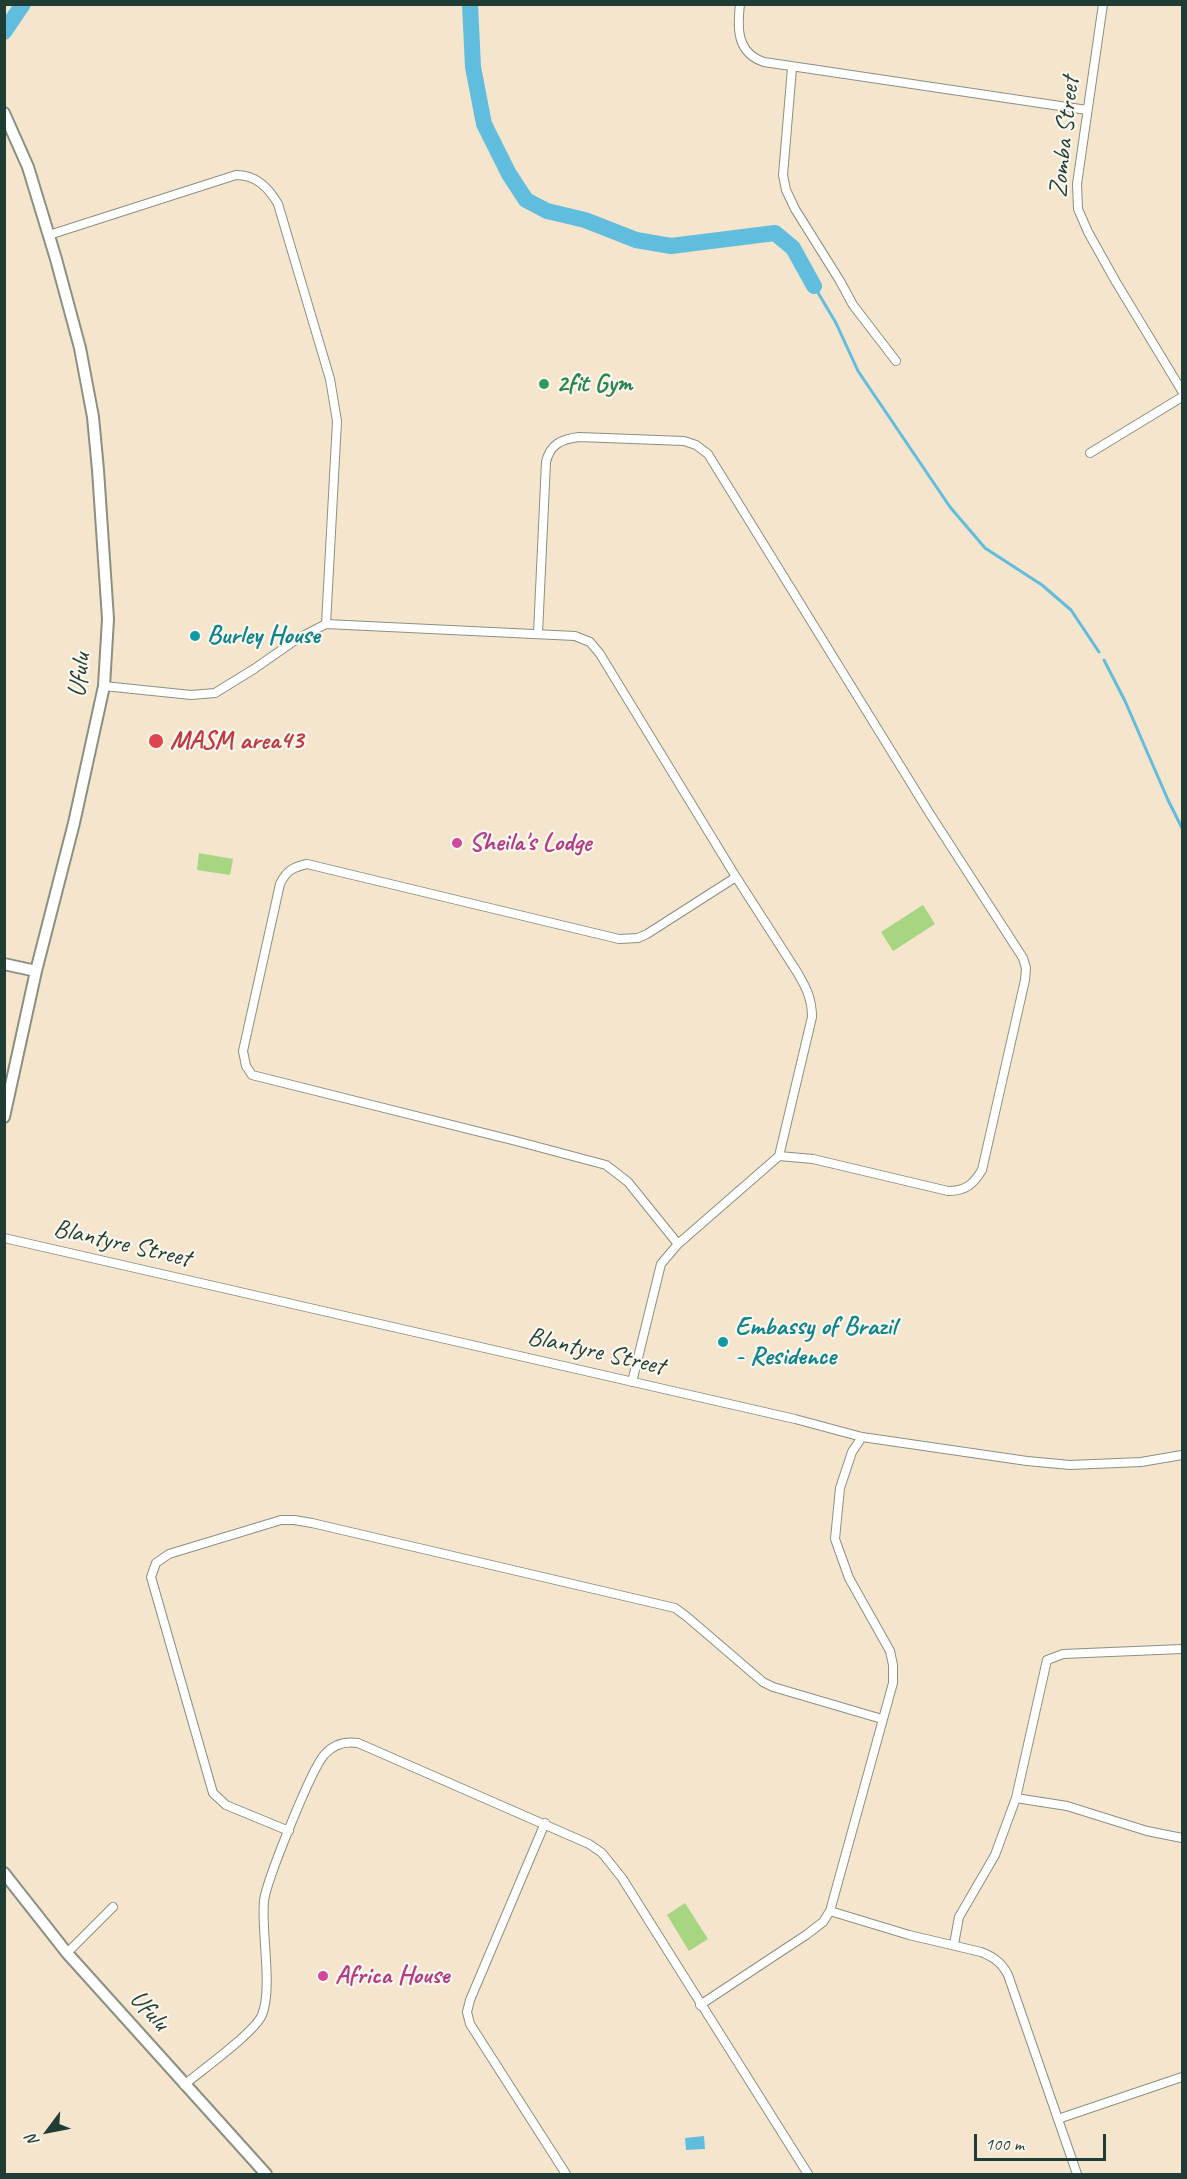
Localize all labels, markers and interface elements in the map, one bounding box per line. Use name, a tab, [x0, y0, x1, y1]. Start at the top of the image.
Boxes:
street label: Zomba Street	[1043, 75, 1087, 199]
place label: 2fit Gym	[556, 368, 632, 400]
marker: 2fit Gym	[537, 377, 551, 391]
place label: Burley House	[207, 620, 320, 652]
marker: Burley House	[188, 629, 202, 643]
street label: Ufulu	[62, 651, 98, 699]
place label: MASM area43	[170, 725, 303, 757]
marker: MASM area43	[147, 732, 165, 750]
place label: Sheila's Lodge	[469, 827, 592, 859]
marker: Sheila's Lodge	[450, 836, 464, 850]
street label: Blantyre Street	[51, 1213, 193, 1275]
place label: Embassy of Brazil - Residence	[735, 1311, 896, 1372]
street label: Blantyre Street	[525, 1321, 667, 1383]
marker: Embassy of Brazil - Residence	[716, 1335, 730, 1349]
place label: Africa House	[335, 1960, 449, 1992]
marker: Africa House	[316, 1969, 330, 1983]
street label: Ufulu	[123, 1984, 175, 2038]
north arrow	[18, 2101, 78, 2161]
scale bar	[977, 2122, 1109, 2160]
text: N	[22, 2131, 44, 2150]
text: 100 m	[985, 2133, 1024, 2155]

